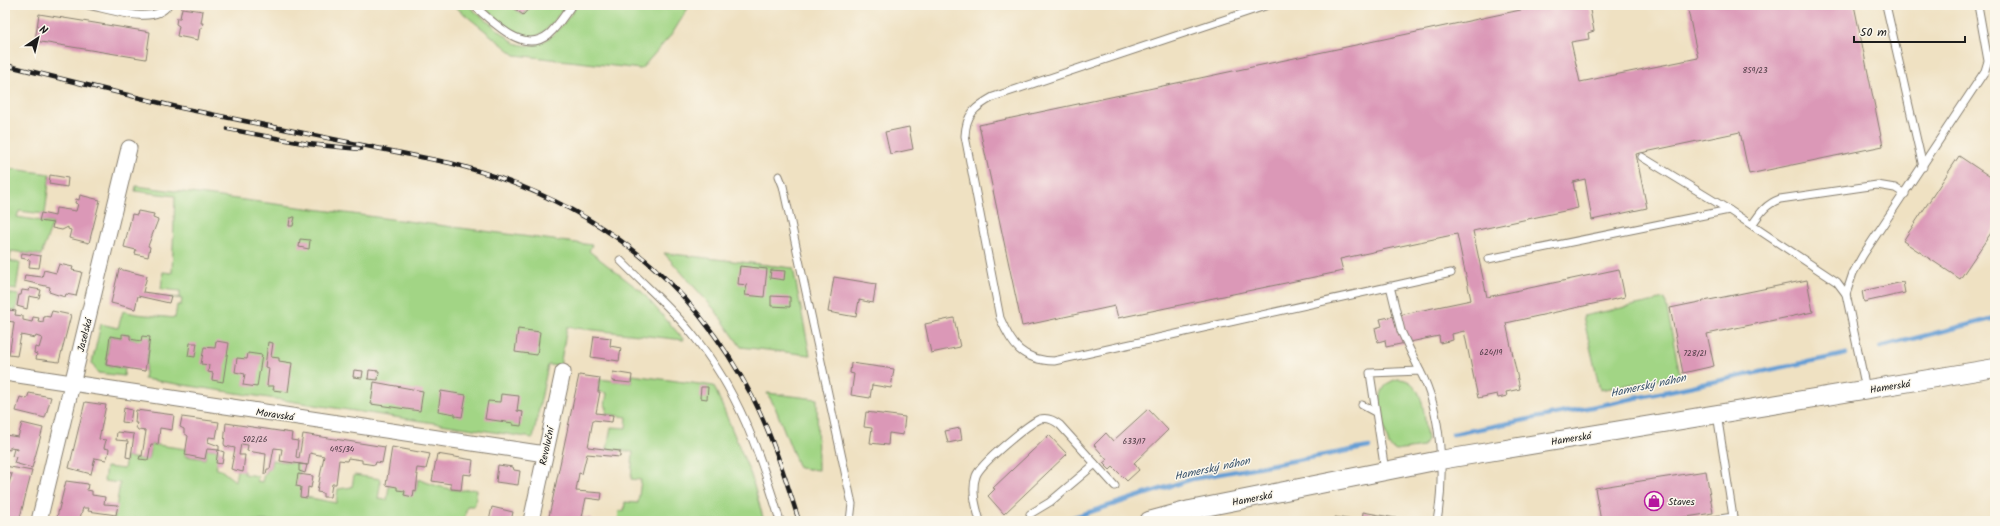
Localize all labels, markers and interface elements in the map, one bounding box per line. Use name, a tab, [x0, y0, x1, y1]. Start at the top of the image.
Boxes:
north arrow	[18, 18, 58, 58]
scale bar	[1854, 18, 1965, 44]
text: N	[35, 21, 51, 40]
text: 50 m	[1860, 23, 1887, 42]
house number: 859/23	[1742, 64, 1768, 77]
street label: Jaselská	[73, 315, 97, 354]
house number: 624/19	[1480, 346, 1502, 359]
house number: 728/21	[1683, 347, 1707, 360]
water label: Hamerský náhon	[1609, 369, 1689, 403]
street label: Hamerská	[1869, 376, 1913, 398]
street label: Moravská	[255, 404, 296, 426]
street label: Revoluční	[535, 424, 559, 467]
street label: Hamerská	[1550, 428, 1594, 450]
house number: 502/26	[243, 433, 267, 446]
house number: 633/17	[1123, 435, 1146, 448]
house number: 495/34	[330, 443, 355, 456]
water label: Hamerský náhon	[1173, 452, 1253, 486]
street label: Hamerská	[1231, 487, 1275, 511]
shop icon: Staves	[1643, 490, 1665, 512]
place label: Staves	[1668, 494, 1696, 510]

